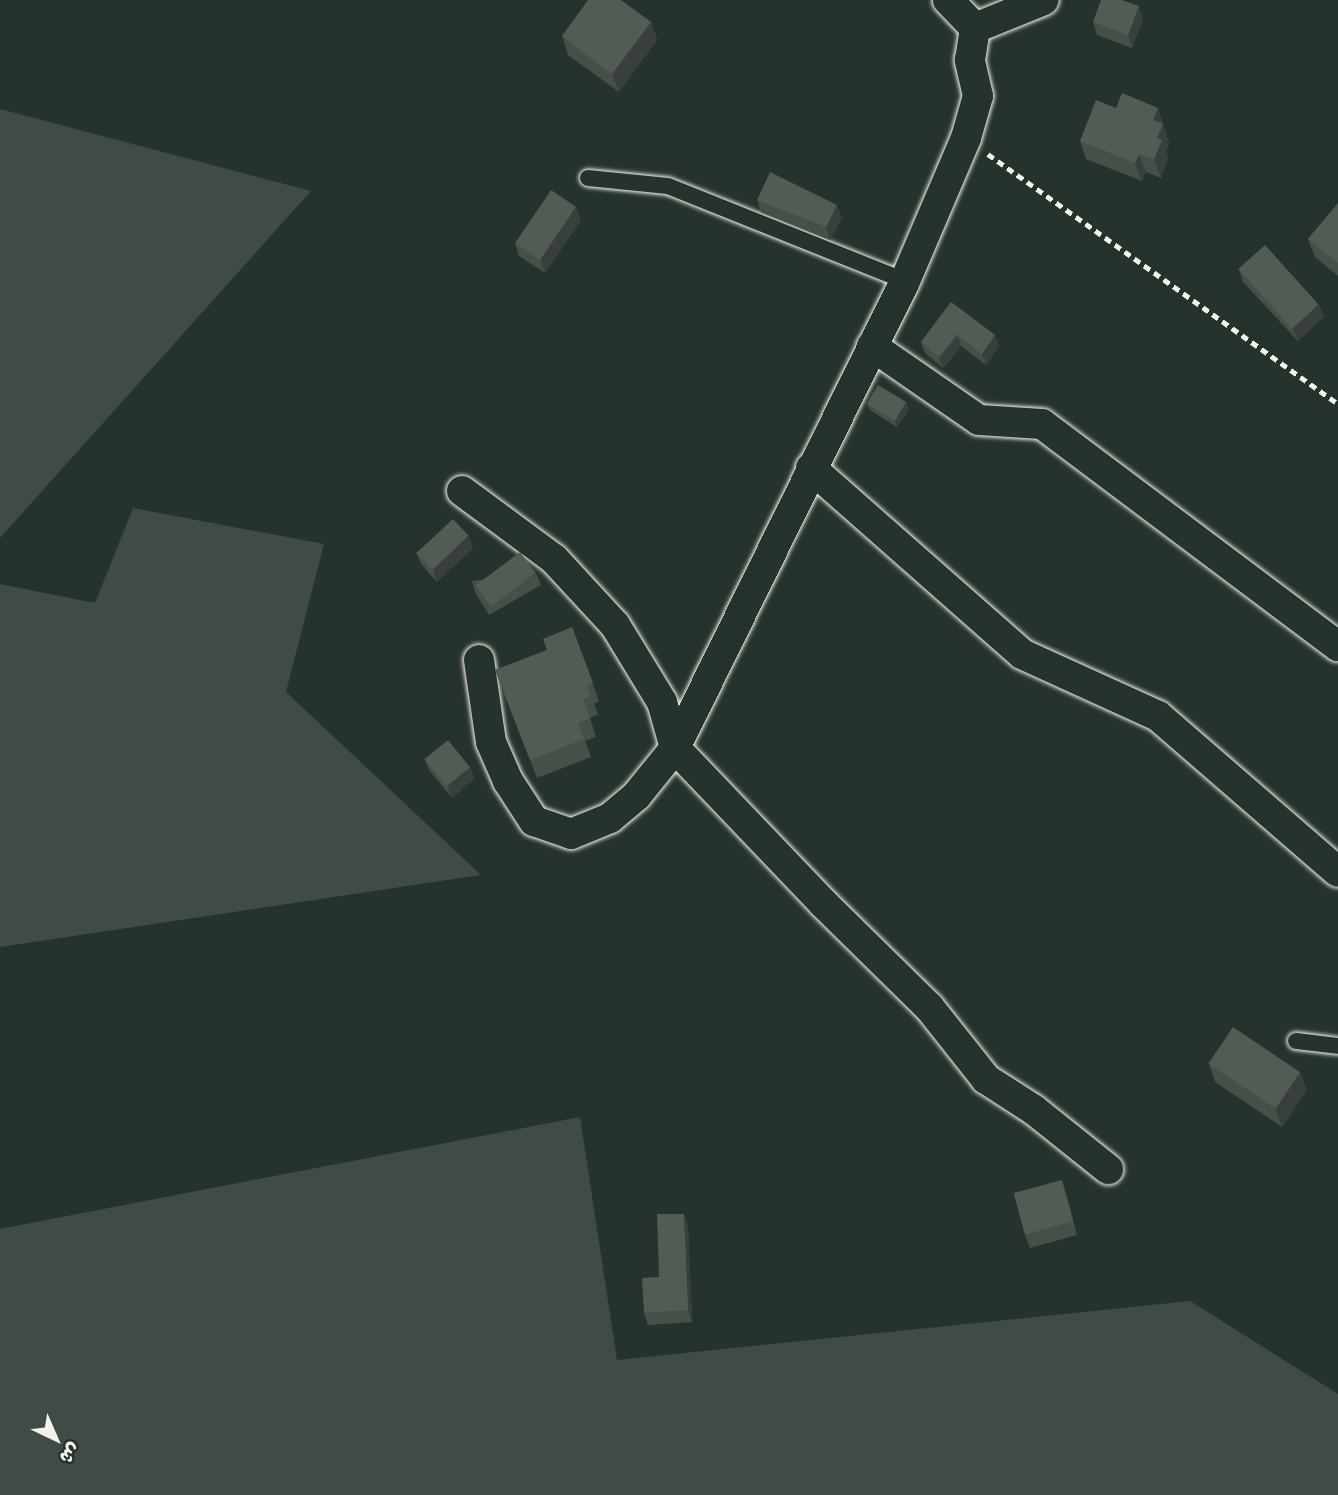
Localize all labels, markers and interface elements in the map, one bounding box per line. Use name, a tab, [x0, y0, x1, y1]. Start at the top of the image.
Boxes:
north arrow	[21, 1404, 91, 1474]
text: ش	[55, 1438, 86, 1470]

